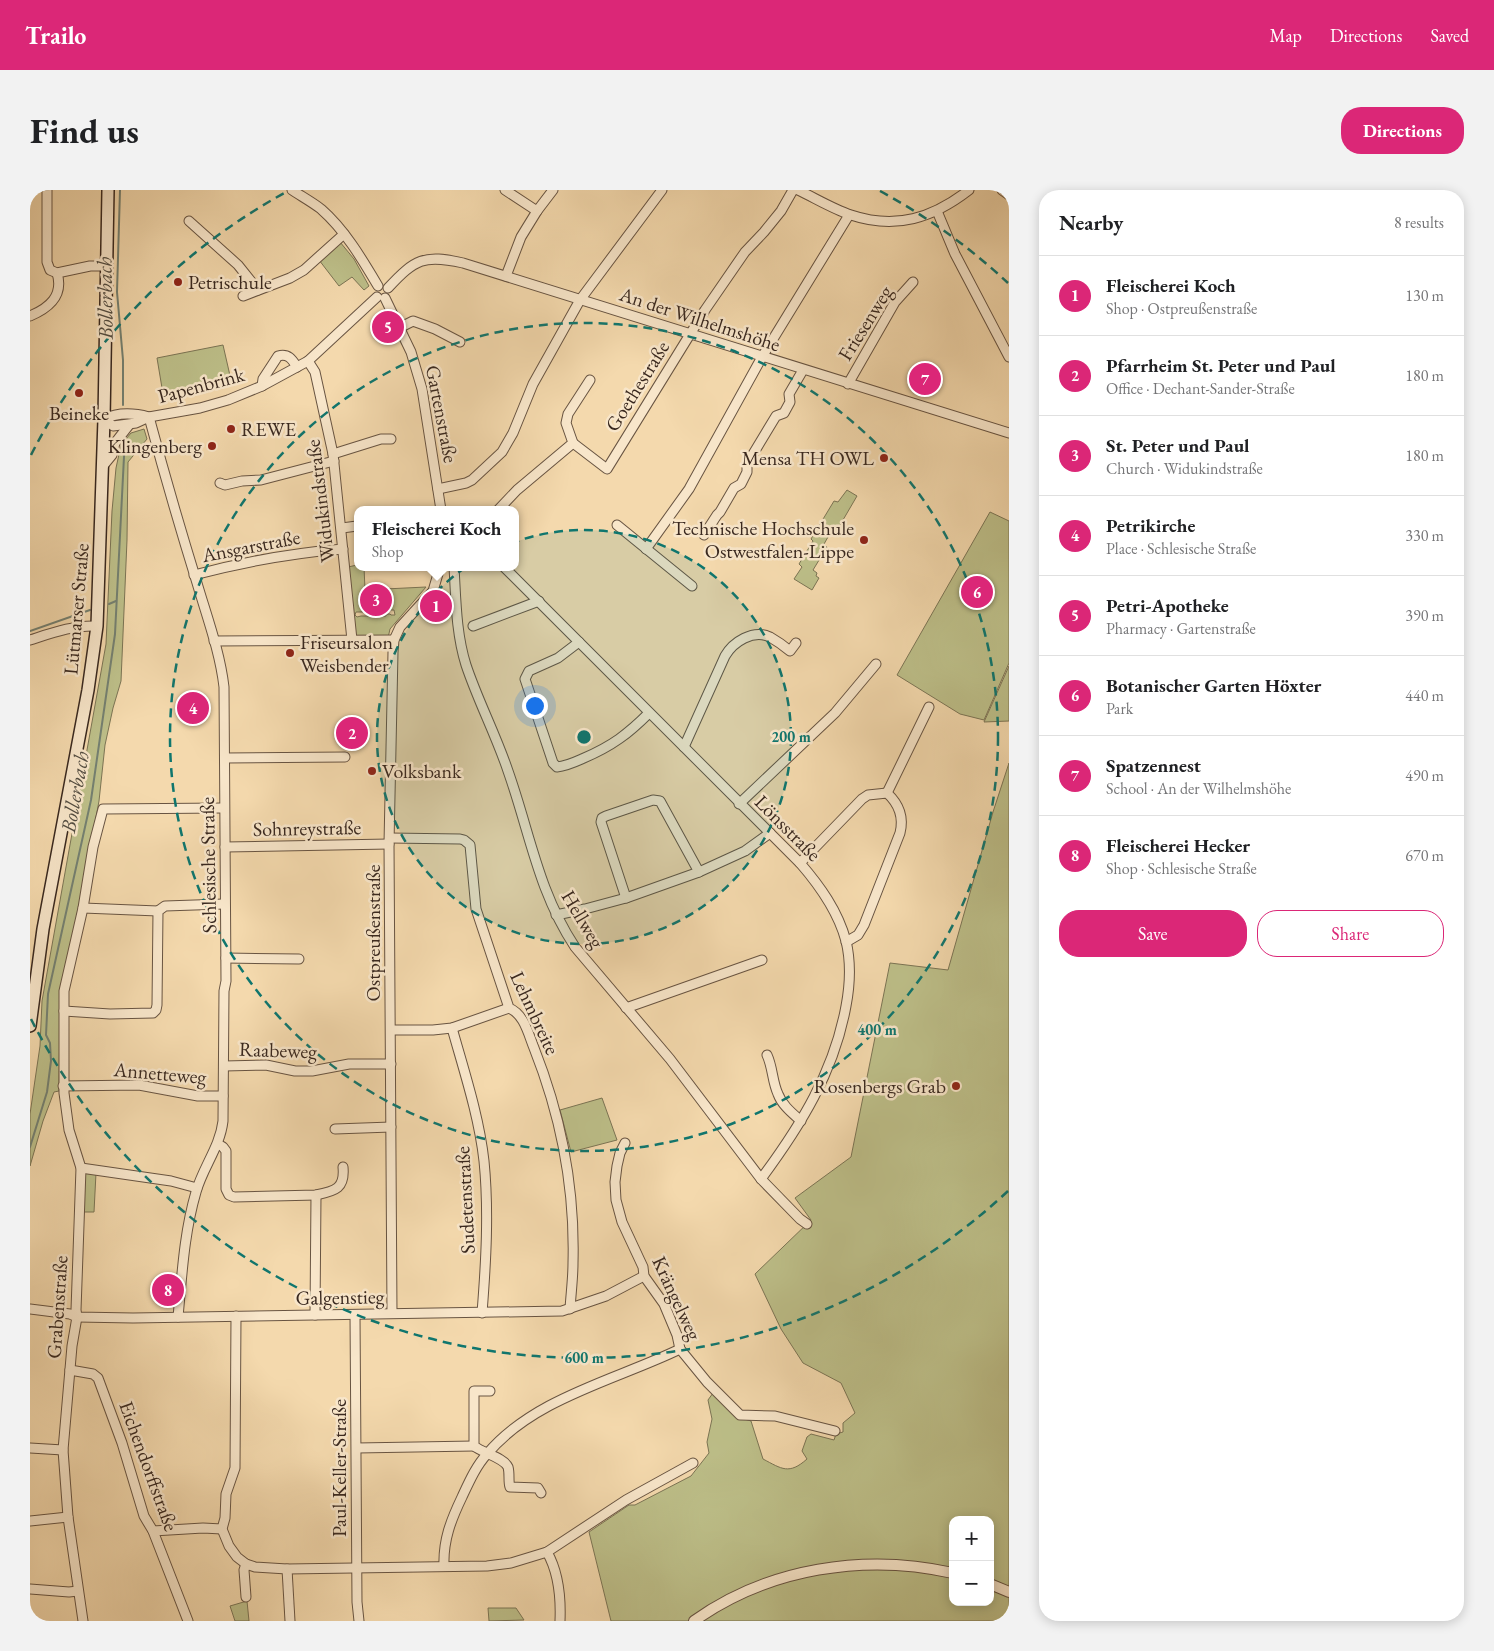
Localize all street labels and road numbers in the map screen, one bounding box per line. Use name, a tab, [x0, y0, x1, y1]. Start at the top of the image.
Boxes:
street label: An der Wilhelmshöhe	[615, 280, 784, 357]
street label: Friesenweg	[832, 280, 898, 365]
street label: Goethestraße	[599, 336, 675, 436]
street label: Papenbrink	[155, 361, 248, 409]
street label: Gartenstraße	[420, 363, 464, 465]
street label: Widukindstraße	[300, 438, 340, 564]
street label: Ansgarstraße	[199, 524, 303, 568]
street label: Lütmarser Straße	[57, 542, 95, 676]
street label: Lönsstraße	[749, 789, 827, 867]
street label: Schlesische Straße	[194, 796, 222, 933]
street label: Sohnreystraße	[253, 814, 362, 842]
street label: Ostpreußenstraße	[360, 864, 386, 1002]
street label: Hellweg	[556, 885, 611, 953]
street label: Lehmbreite	[504, 967, 566, 1059]
street label: Raabeweg	[239, 1036, 318, 1064]
street label: Annetteweg	[112, 1056, 208, 1090]
street label: Sudetenstraße	[449, 1145, 481, 1254]
street label: Krängelweg	[646, 1252, 708, 1344]
street label: Grabenstraße	[40, 1254, 74, 1359]
street label: Galgenstieg	[295, 1283, 385, 1311]
street label: Eichendorffstraße	[113, 1397, 185, 1535]
street label: Paul-Keller-Straße	[326, 1399, 352, 1537]

